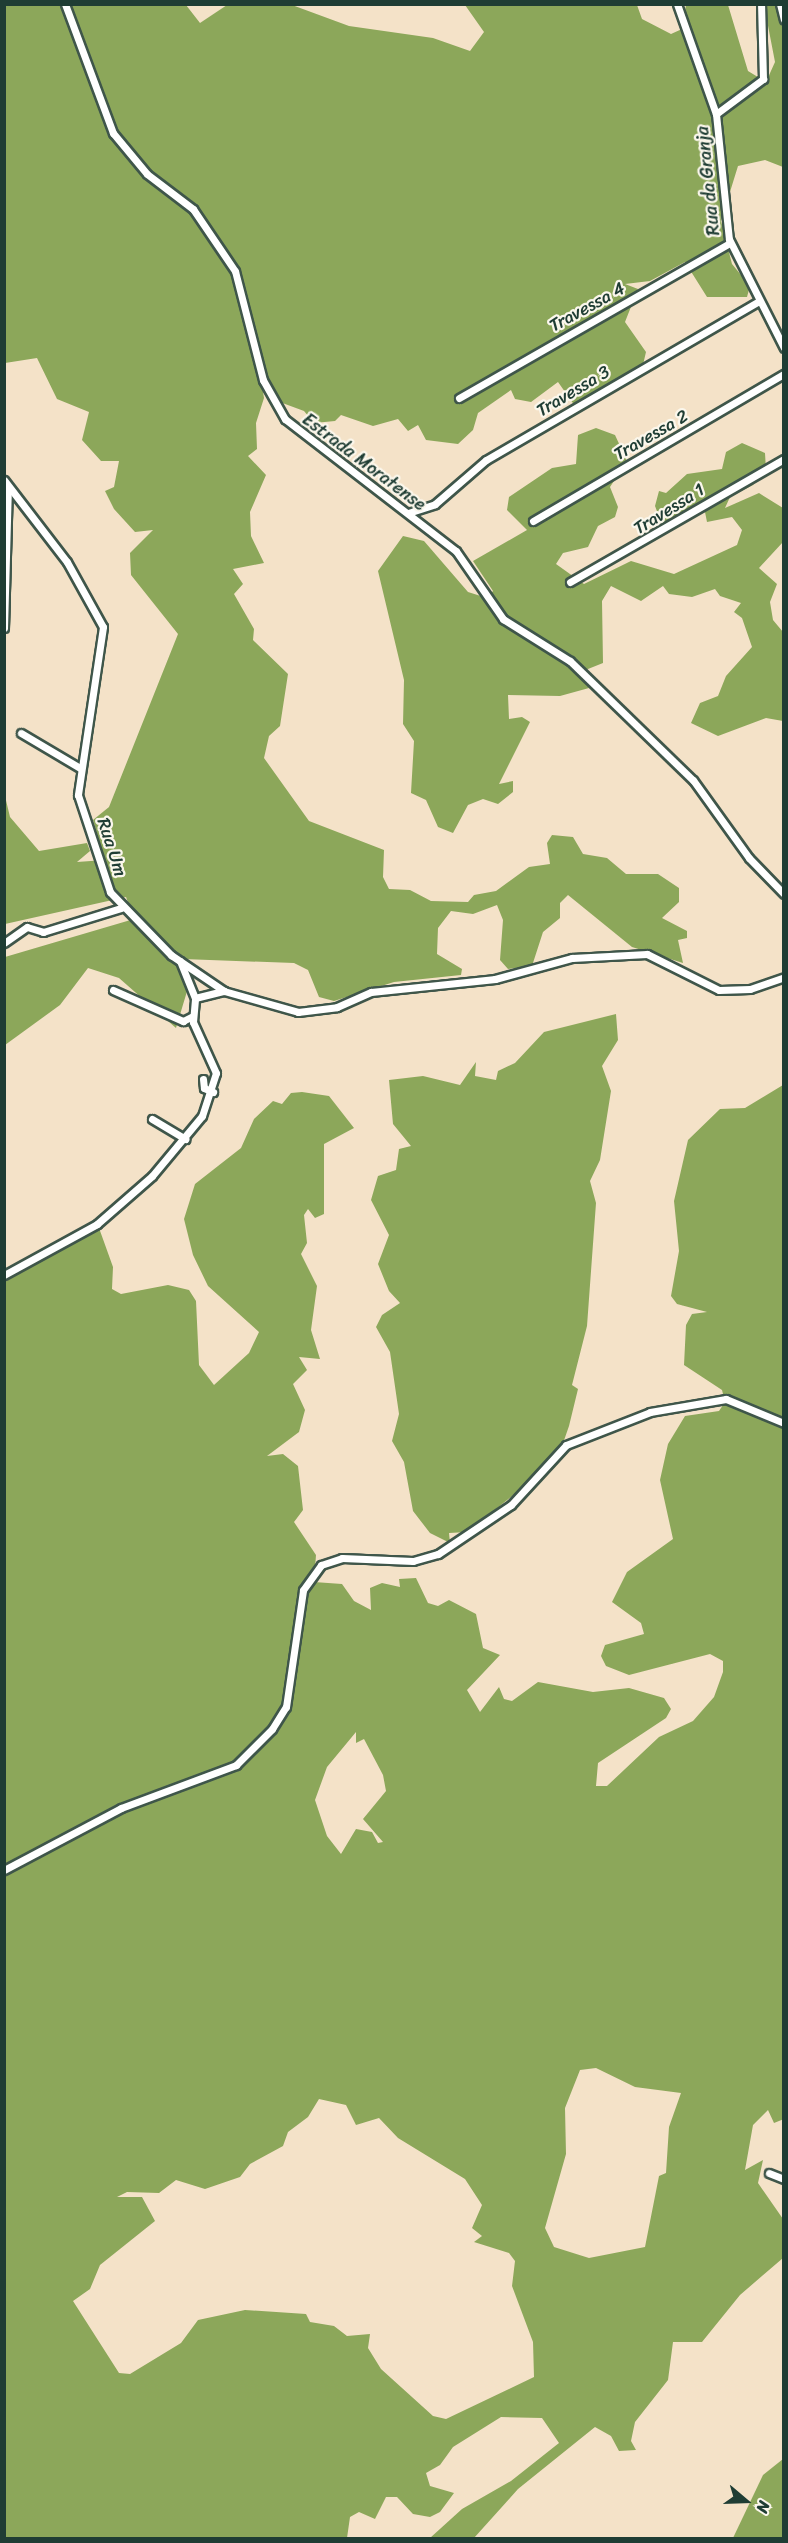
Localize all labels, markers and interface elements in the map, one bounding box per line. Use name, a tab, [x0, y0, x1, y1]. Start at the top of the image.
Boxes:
street label: Rua da Granja	[692, 126, 724, 236]
street label: Travessa 4	[545, 277, 629, 337]
street label: Travessa 3	[532, 361, 614, 421]
street label: Travessa 2	[610, 405, 692, 465]
street label: Estrada Moratense	[298, 408, 430, 516]
street label: Travessa 1	[630, 479, 708, 539]
street label: Rua Um	[92, 815, 132, 879]
north arrow	[716, 2471, 776, 2531]
text: N	[748, 2497, 779, 2517]

